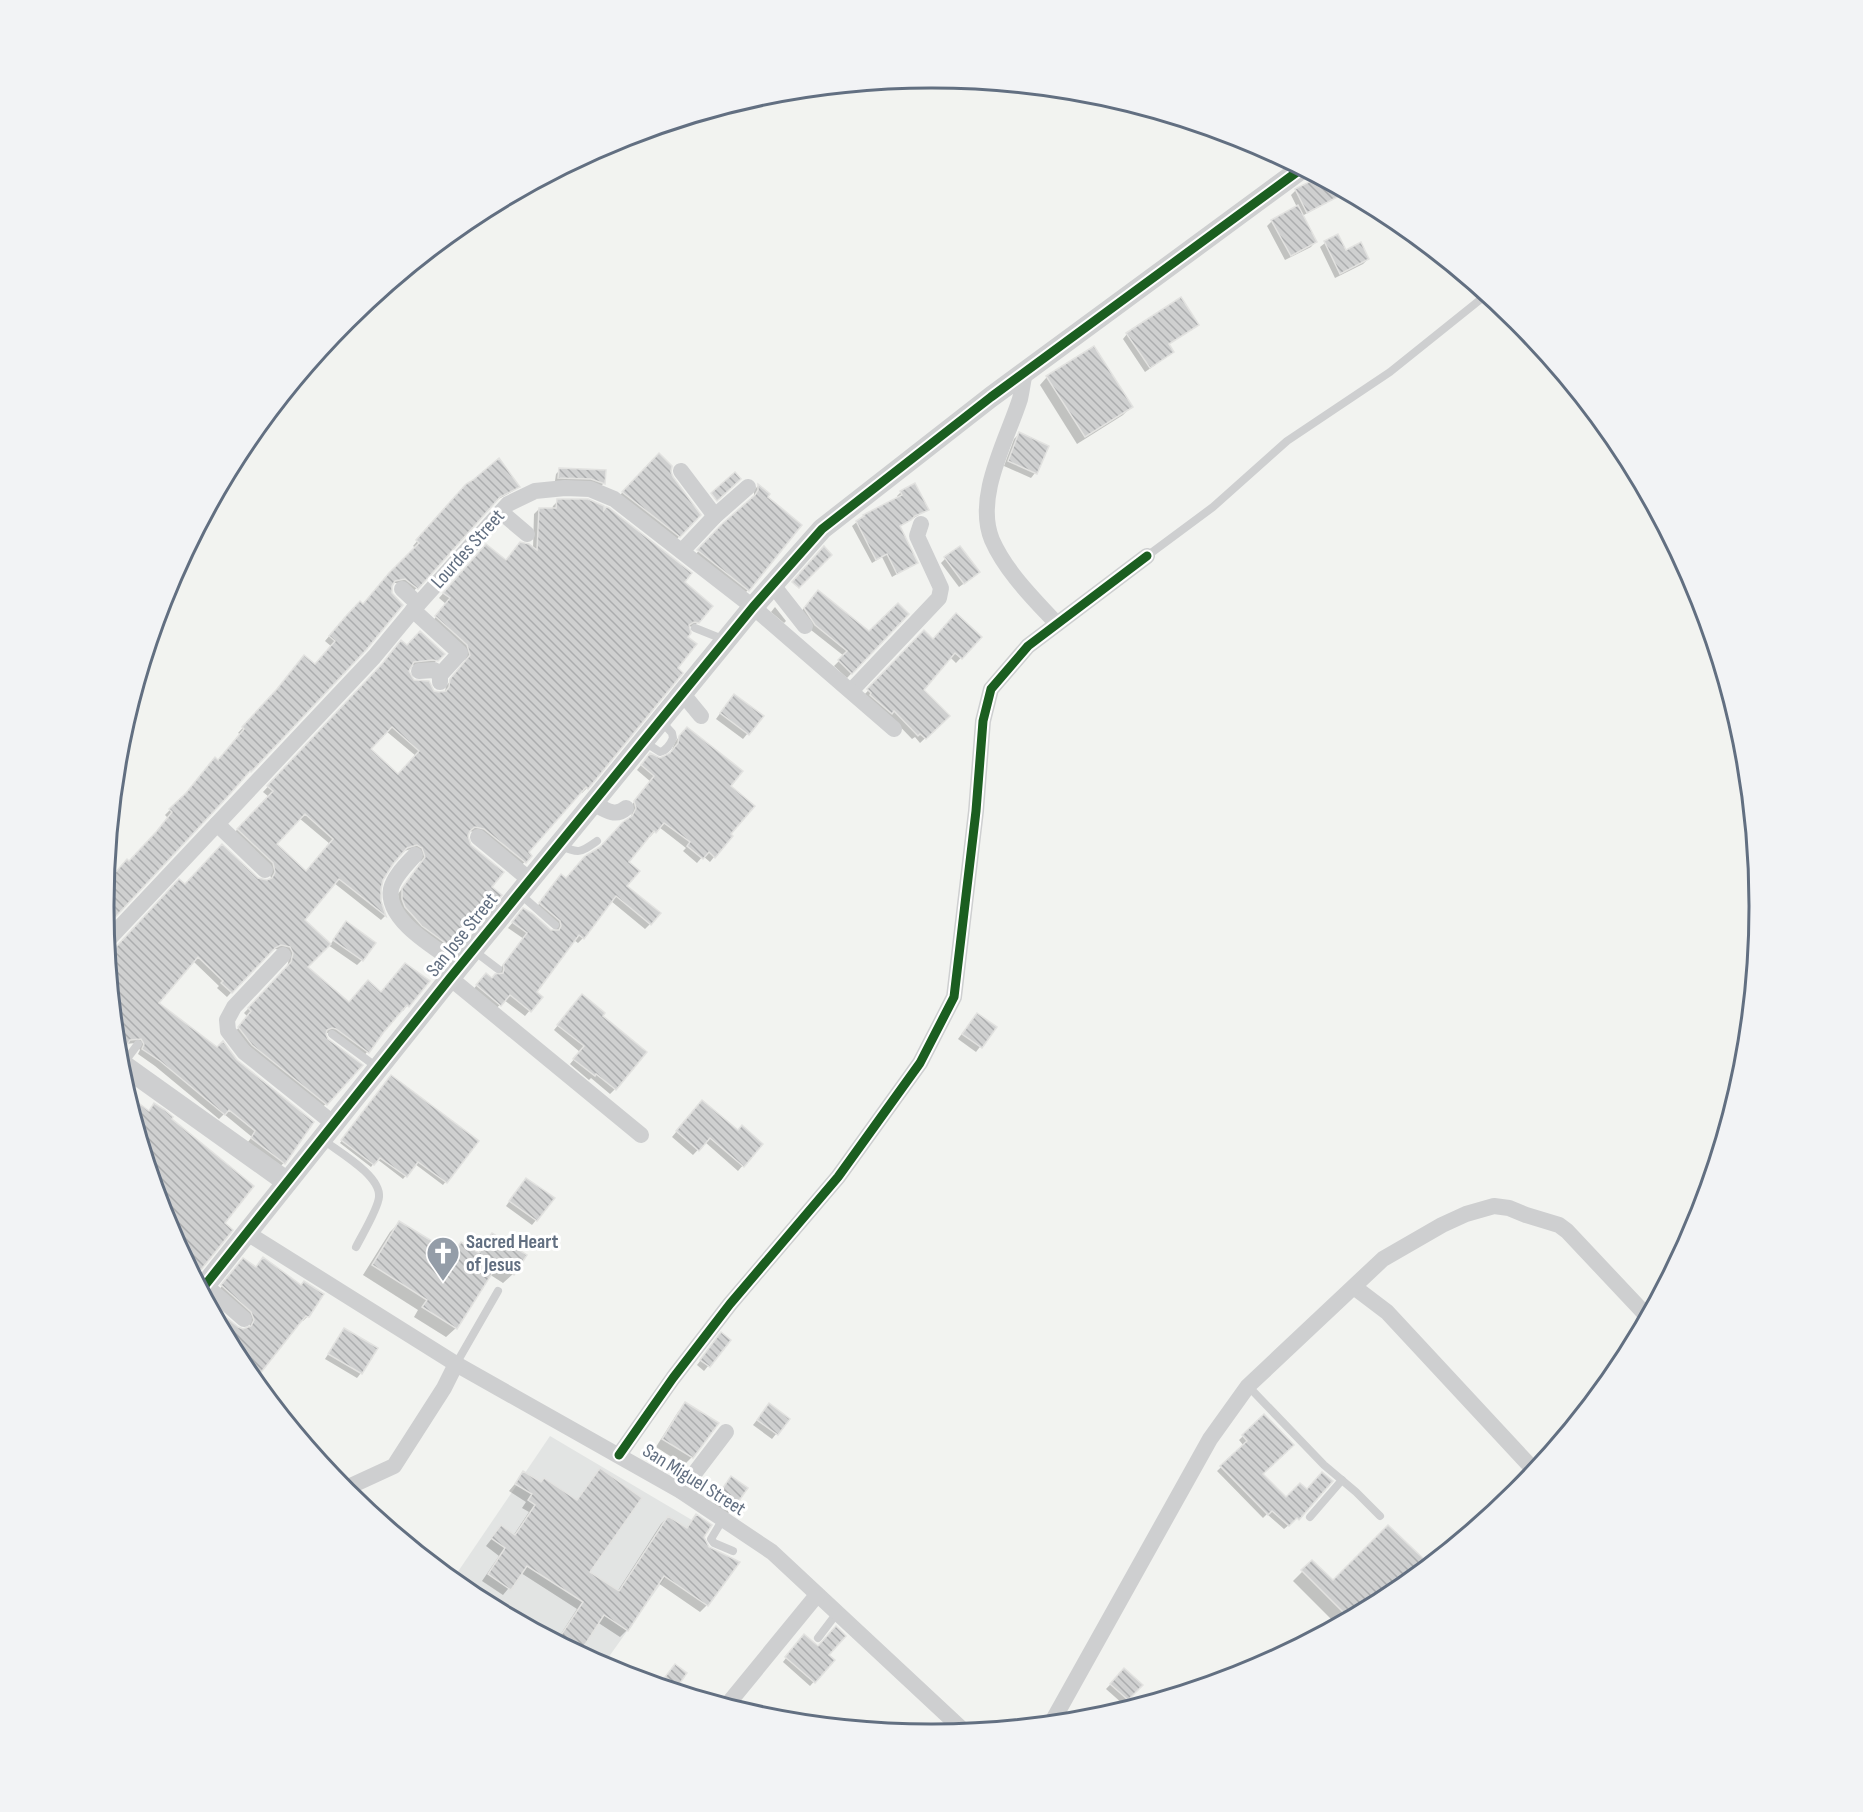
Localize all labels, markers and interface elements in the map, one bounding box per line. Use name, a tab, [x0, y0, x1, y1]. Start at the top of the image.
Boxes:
street label: Lourdes Street	[426, 504, 510, 594]
street label: San Jose Street	[421, 888, 503, 982]
place label: Sacred Heart of Jesus	[466, 1230, 559, 1277]
church icon: Sacred Heart of Jesus	[425, 1235, 461, 1282]
street label: San Miguel Street	[638, 1439, 750, 1521]

